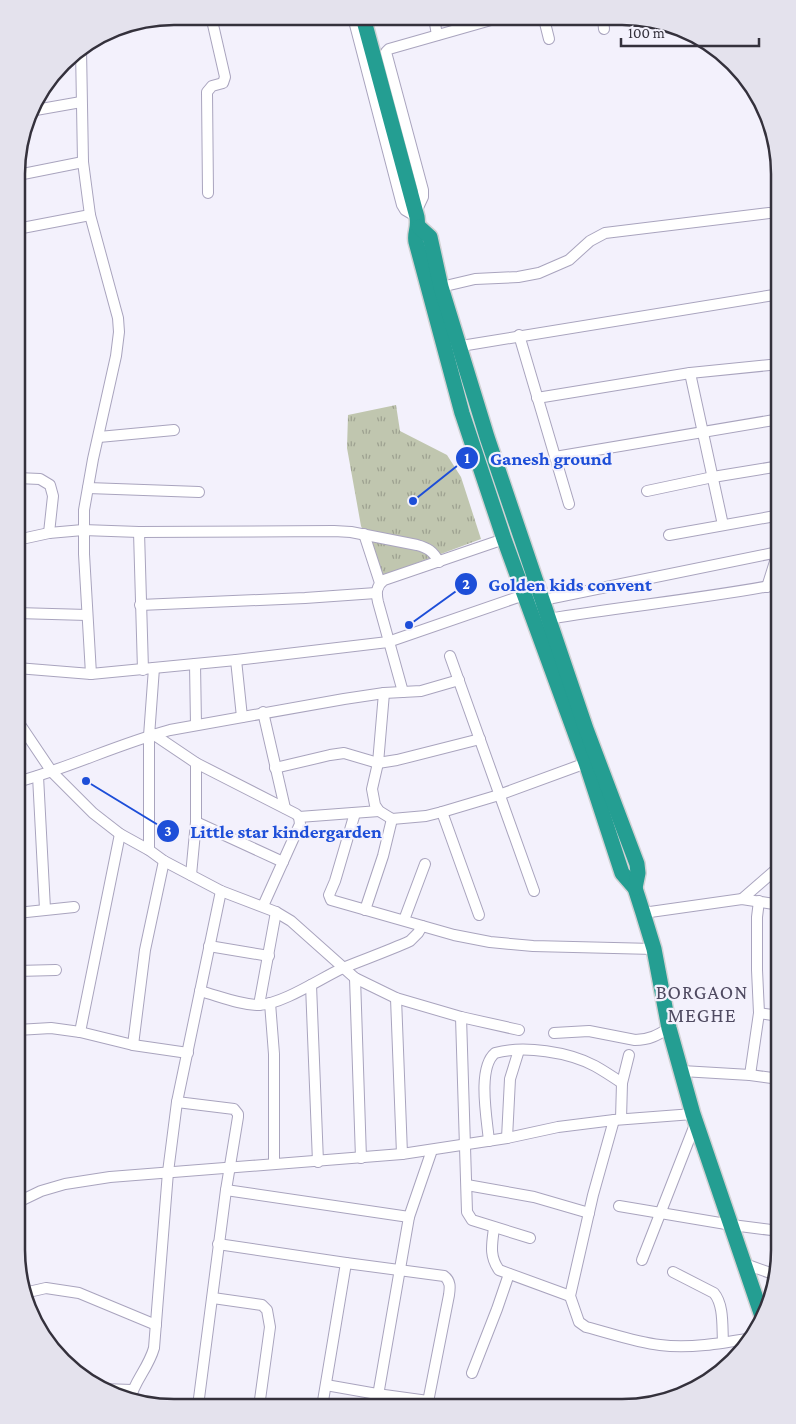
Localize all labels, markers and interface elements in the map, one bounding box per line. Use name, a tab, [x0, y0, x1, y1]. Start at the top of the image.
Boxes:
scale bar	[621, 15, 758, 47]
text: 100 m	[628, 25, 665, 41]
callout: Ganesh ground	[455, 441, 622, 475]
text: Ganesh ground	[490, 448, 613, 469]
text: 1	[464, 450, 470, 466]
callout: Golden kids convent	[453, 567, 662, 601]
text: Golden kids convent	[488, 574, 652, 595]
text: 2	[462, 576, 470, 592]
callout: Little star kindergarden	[155, 814, 392, 848]
text: Little star kindergarden	[190, 821, 382, 842]
text: 3	[164, 823, 172, 839]
district label: BORGAON MEGHE	[656, 981, 748, 1026]

